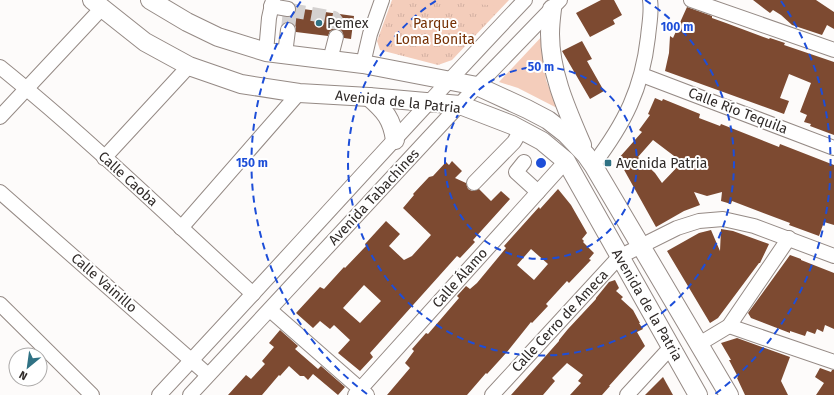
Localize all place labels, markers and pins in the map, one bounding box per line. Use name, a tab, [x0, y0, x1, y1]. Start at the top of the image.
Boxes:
place label: Pemex	[327, 15, 369, 32]
marker: Pemex	[314, 18, 324, 28]
place label: Avenida Patria	[616, 155, 707, 172]
centre of rings	[534, 156, 548, 170]
marker: Avenida Patria	[603, 158, 613, 168]

